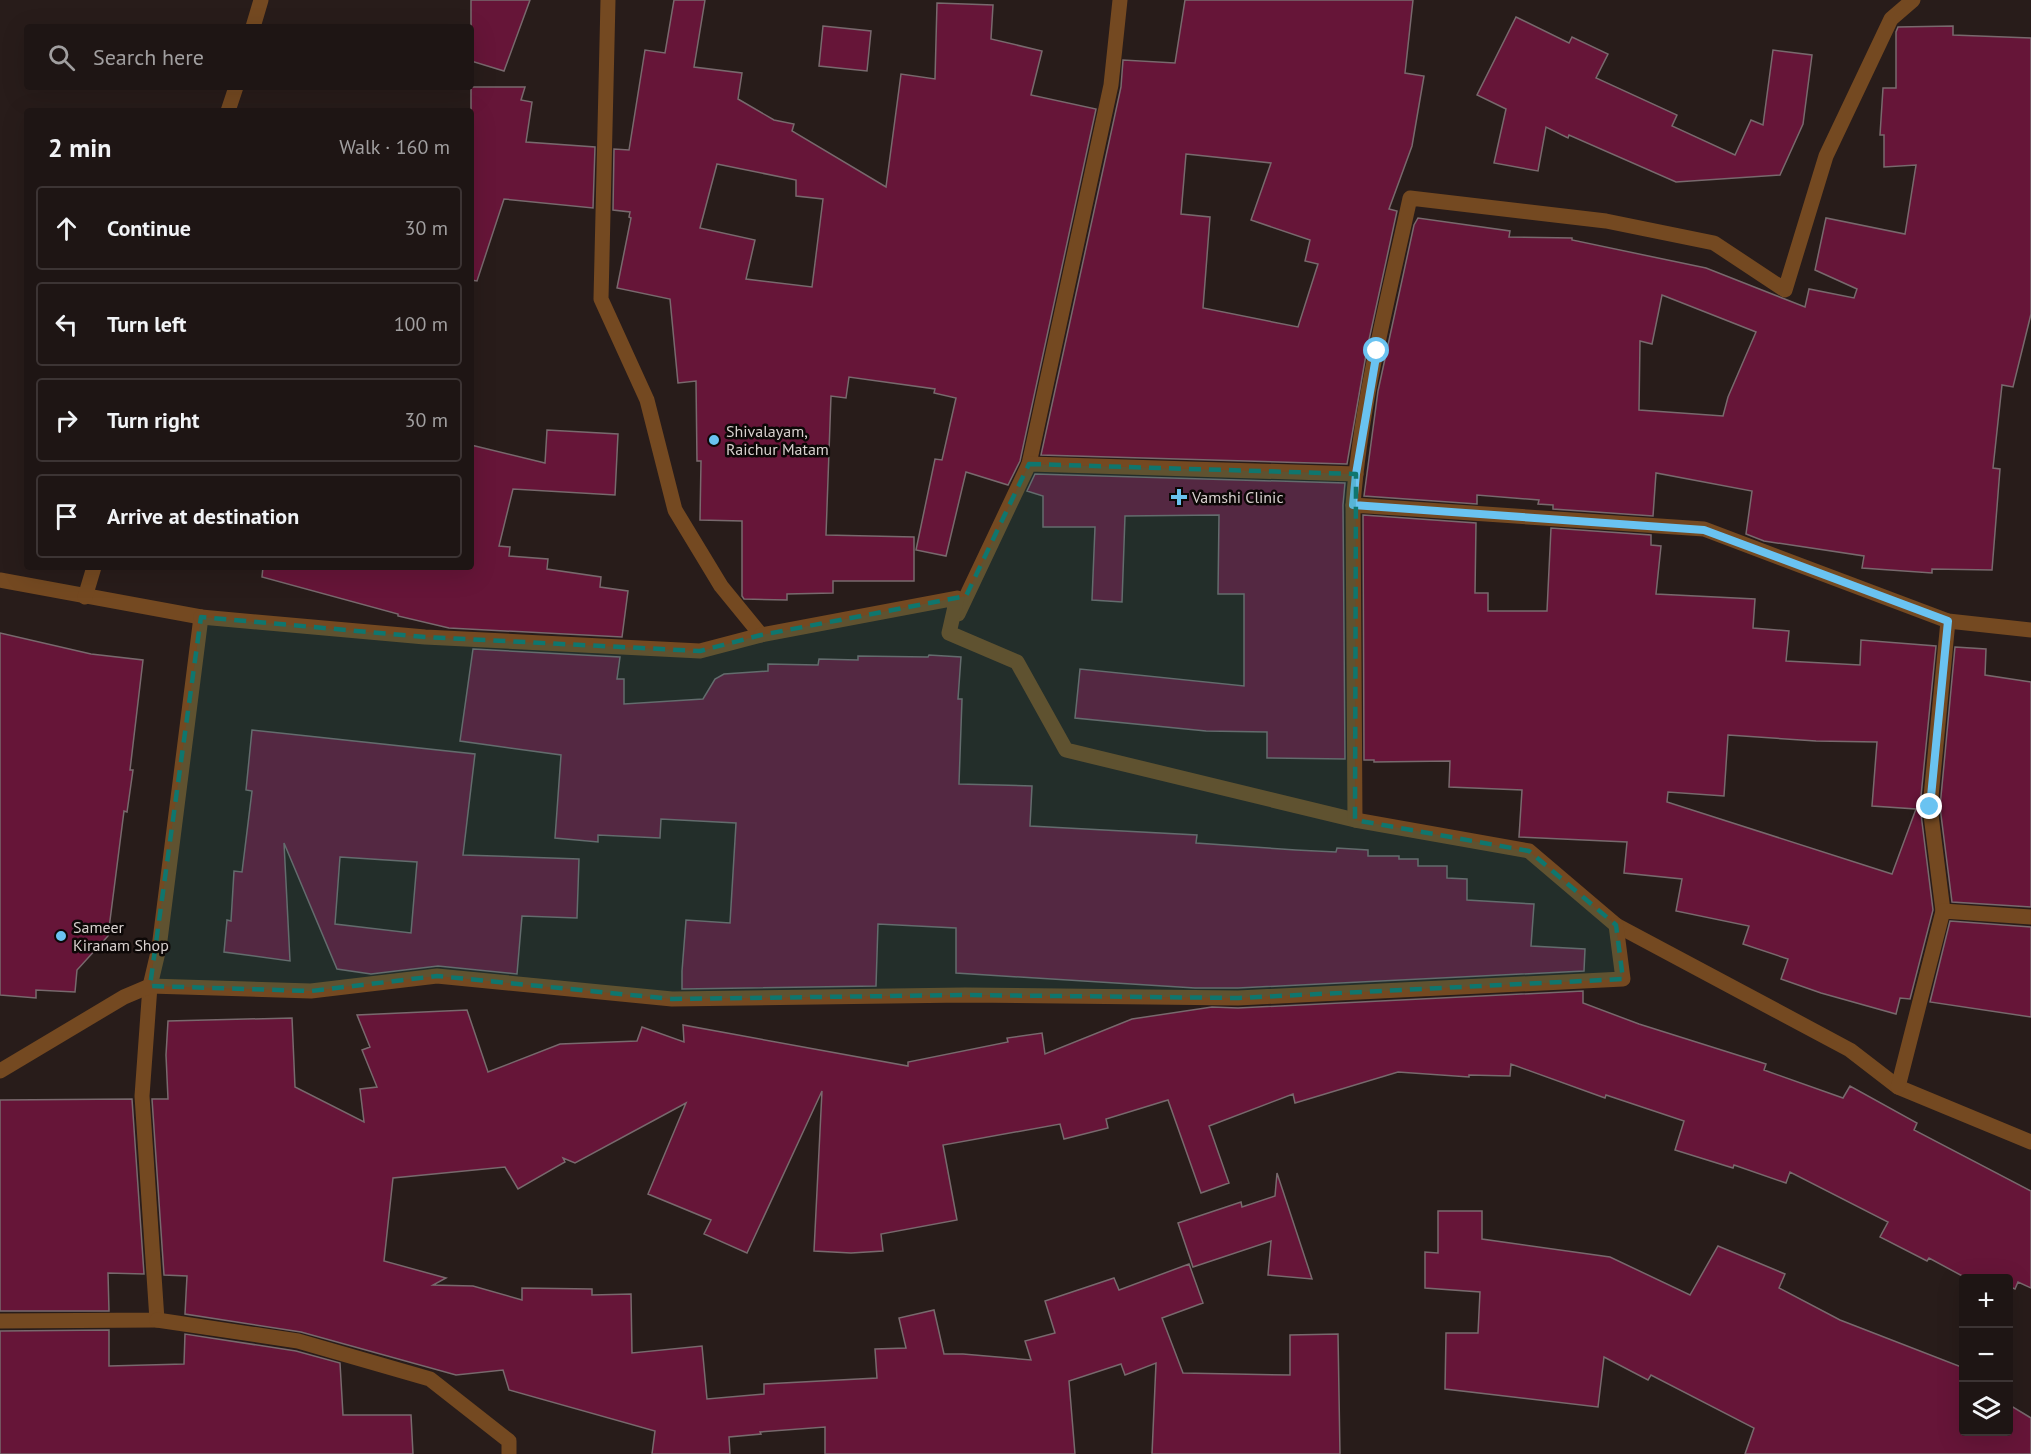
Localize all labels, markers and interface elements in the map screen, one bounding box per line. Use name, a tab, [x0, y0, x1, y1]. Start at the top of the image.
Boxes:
search box	[24, 24, 474, 90]
icon: search	[45, 41, 78, 74]
text: Search here	[93, 43, 204, 71]
text: 2 min	[48, 131, 111, 164]
text: Walk · 160 m	[339, 134, 450, 160]
icon: ahead	[50, 212, 83, 245]
text: Continue	[107, 214, 191, 242]
text: 30 m	[405, 215, 448, 241]
icon: left	[50, 308, 83, 341]
text: Turn left	[107, 310, 187, 338]
text: 100 m	[394, 311, 448, 337]
route start	[1363, 337, 1389, 363]
icon: right	[50, 404, 83, 437]
text: Turn right	[107, 406, 199, 434]
text: 30 m	[405, 407, 448, 433]
place label: Shivalayam, Raichur Matam	[726, 421, 829, 459]
marker: Shivalayam, Raichur Matam	[707, 433, 721, 447]
place label: Vamshi Clinic	[1191, 487, 1284, 507]
marker: Vamshi Clinic	[1170, 488, 1188, 506]
icon: arrive	[50, 500, 83, 533]
text: Arrive at destination	[107, 502, 299, 530]
route end	[1916, 793, 1942, 819]
place label: Sameer Kiranam Shop	[73, 917, 169, 955]
marker: Sameer Kiranam Shop	[54, 929, 68, 943]
map controls	[1959, 1274, 2013, 1436]
button: +	[1959, 1274, 2013, 1328]
button: −	[1959, 1328, 2013, 1382]
button: layers	[1959, 1382, 2013, 1436]

